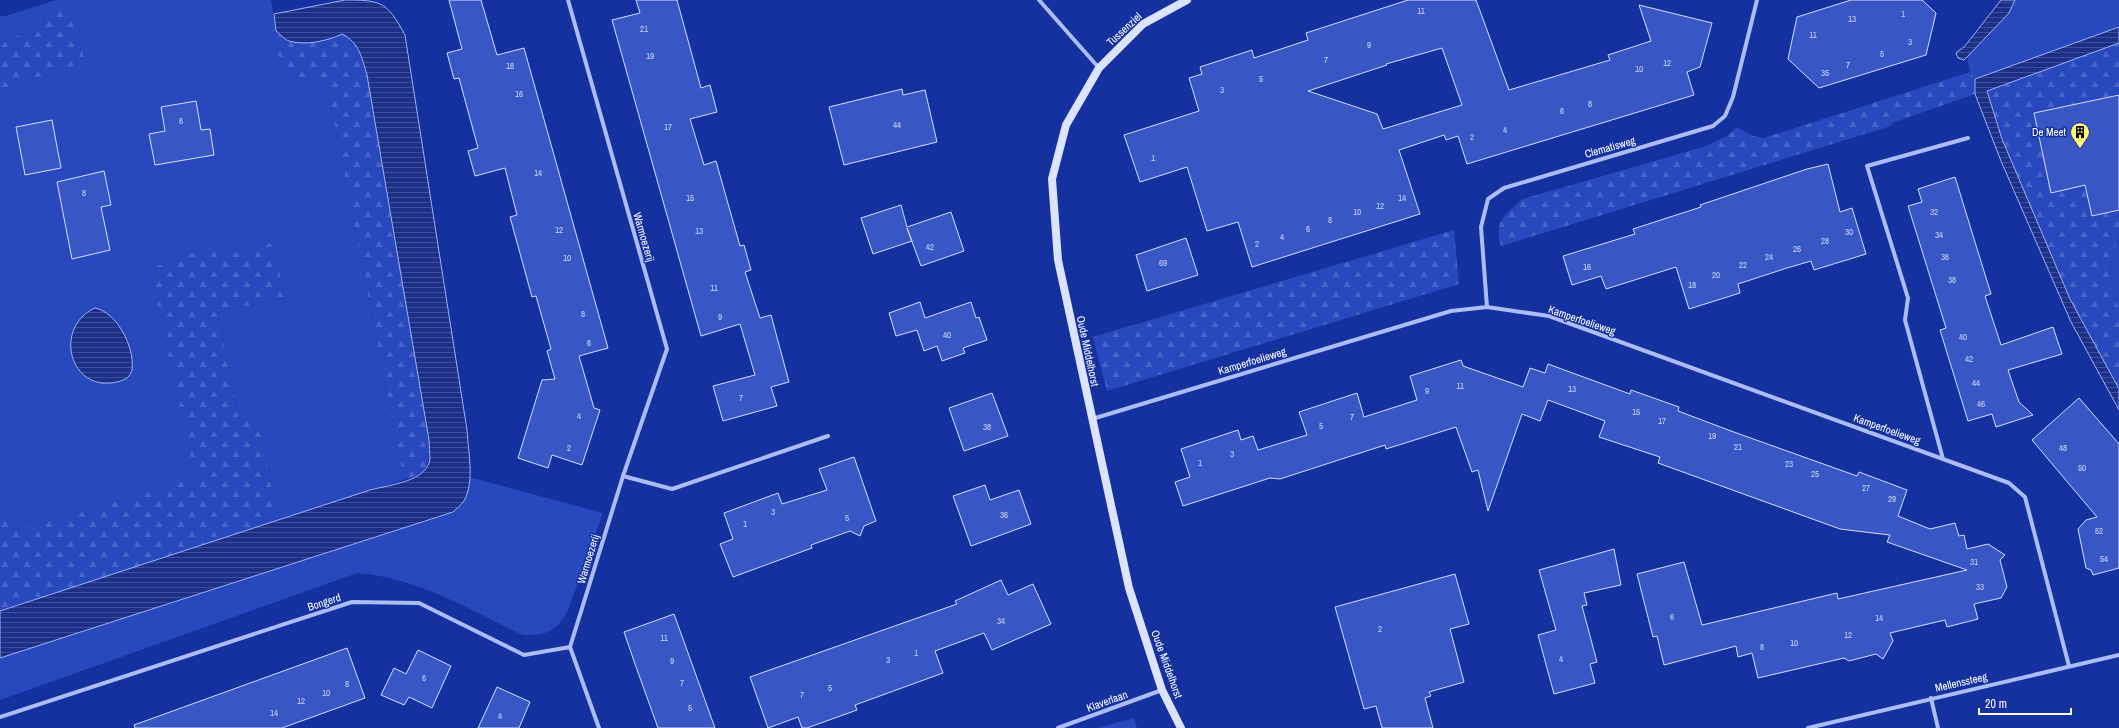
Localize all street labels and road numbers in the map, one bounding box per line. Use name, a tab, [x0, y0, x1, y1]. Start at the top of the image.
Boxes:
street label: Tussenziel	[1104, 9, 1144, 49]
street label: Clematisweg	[1583, 133, 1637, 161]
street label: Warmoezerij	[630, 211, 658, 263]
street label: Kamperfoelieweg	[1547, 302, 1617, 338]
street label: Oude Middelhorst	[1074, 314, 1102, 388]
street label: Kamperfoelieweg	[1216, 344, 1288, 378]
street label: Kamperfoelieweg	[1852, 410, 1922, 448]
street label: Warmoezerij	[574, 533, 602, 585]
street label: Bongerd	[306, 590, 342, 614]
street label: Oude Middelhorst	[1148, 628, 1186, 701]
street label: Mellenssteeg	[1934, 669, 1988, 695]
street label: Klaverlaan	[1085, 687, 1129, 715]

